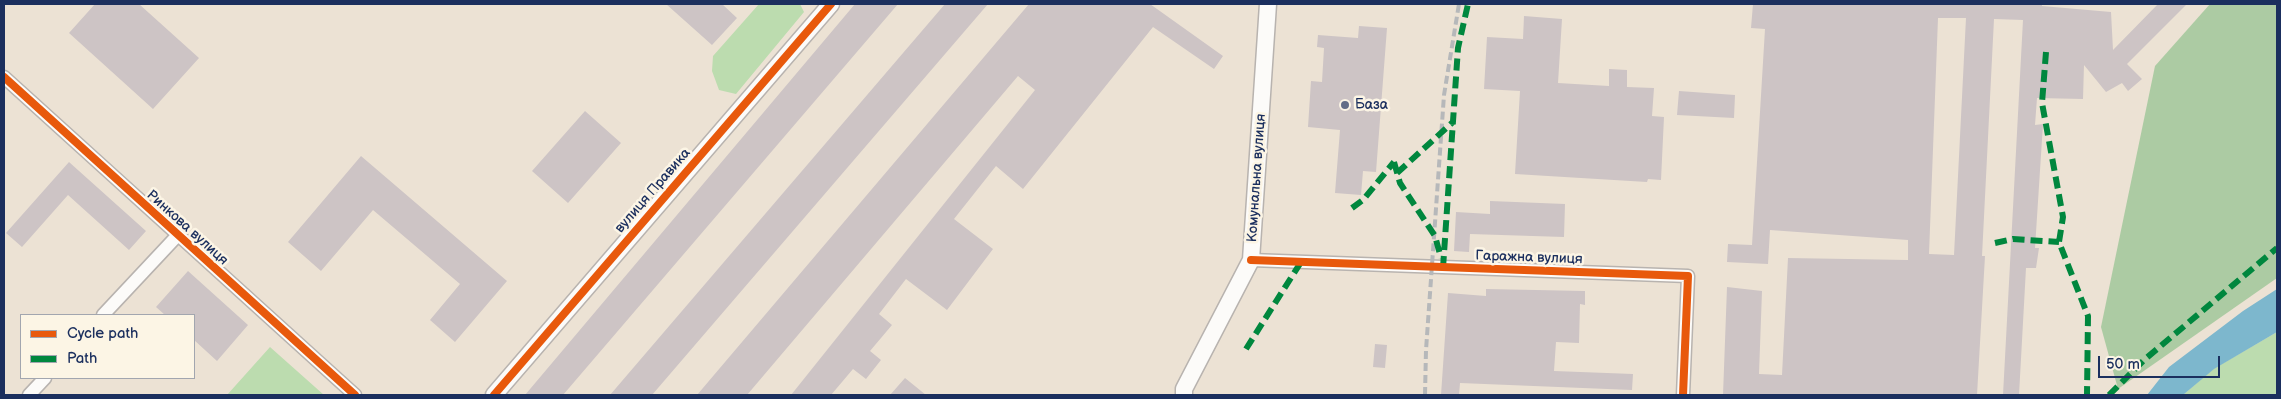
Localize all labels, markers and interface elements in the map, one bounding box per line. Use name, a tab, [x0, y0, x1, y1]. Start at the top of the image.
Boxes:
place label: База	[1355, 97, 1388, 113]
marker: База	[1339, 99, 1351, 111]
street label: Комунальна вулиця	[1244, 113, 1270, 243]
street label: вулиця Правика	[612, 145, 694, 237]
street label: Ринкова вулиця	[143, 187, 231, 269]
street label: Гаражна вулиця	[1475, 248, 1583, 268]
legend	[20, 314, 195, 379]
text: Cycle path	[67, 324, 138, 343]
scale bar	[2101, 346, 2224, 378]
text: Path	[67, 349, 97, 368]
text: 50 m	[2106, 355, 2140, 374]

